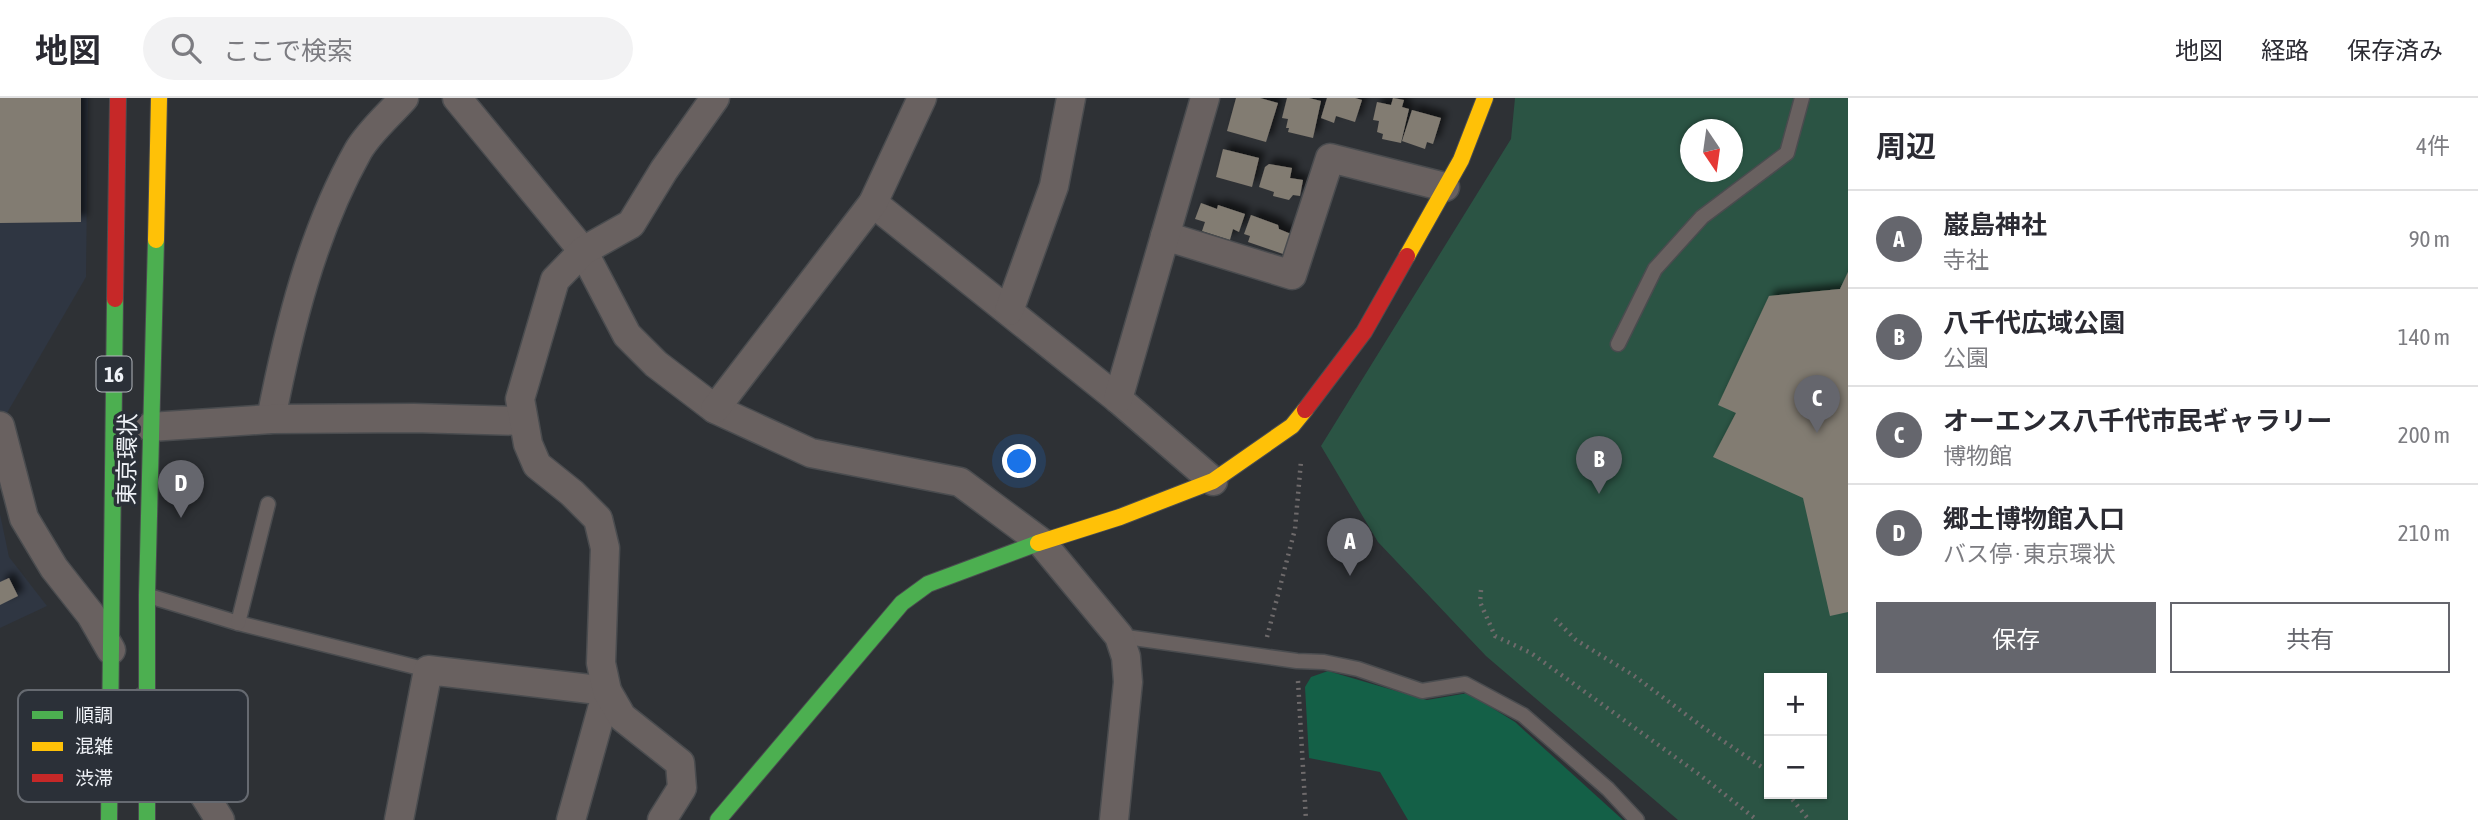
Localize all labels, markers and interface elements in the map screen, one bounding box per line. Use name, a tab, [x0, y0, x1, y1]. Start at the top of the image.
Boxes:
search box	[143, 17, 633, 80]
icon: search	[167, 29, 205, 67]
text: 地図	[35, 31, 101, 69]
text: ここで検索	[223, 36, 353, 66]
text: 地図	[2175, 37, 2223, 64]
text: 経路	[2261, 37, 2309, 64]
text: 保存済み	[2347, 37, 2443, 64]
north arrow	[1680, 119, 1743, 182]
text: 周辺	[1876, 129, 1936, 163]
text: 4件	[2416, 133, 2450, 159]
text: 巌島神社	[1943, 210, 2047, 240]
text: A	[1893, 226, 1905, 252]
text: 90 m	[2409, 226, 2450, 252]
text: 寺社	[1943, 247, 1989, 273]
text: 八千代広域公園	[1943, 308, 2125, 338]
text: B	[1894, 324, 1904, 350]
text: 140 m	[2398, 324, 2450, 350]
text: 公園	[1943, 345, 1989, 371]
road number: 16	[96, 356, 132, 392]
pin: C	[1794, 375, 1840, 433]
text: オーエンス八千代市民ギャラリー	[1943, 406, 2332, 436]
street label: 東京環状	[113, 413, 141, 505]
text: C	[1894, 422, 1904, 448]
text: 200 m	[2398, 422, 2450, 448]
pin: B	[1576, 436, 1622, 494]
text: 博物館	[1943, 443, 2012, 469]
your location	[1002, 444, 1036, 478]
pin: D	[158, 460, 204, 518]
text: 郷土博物館入口	[1943, 504, 2125, 534]
pin: A	[1327, 518, 1373, 576]
text: D	[1893, 520, 1905, 546]
text: 210 m	[2398, 520, 2450, 546]
text: バス停 · 東京環状	[1943, 541, 2115, 567]
button: 保存	[1876, 602, 2156, 673]
button: 共有	[2170, 602, 2450, 673]
map controls	[1764, 673, 1827, 799]
button: +	[1764, 673, 1827, 736]
legend	[18, 690, 248, 802]
text: 順調	[75, 704, 113, 726]
text: 混雑	[75, 735, 113, 757]
button: −	[1764, 736, 1827, 799]
text: 渋滞	[75, 767, 113, 789]

